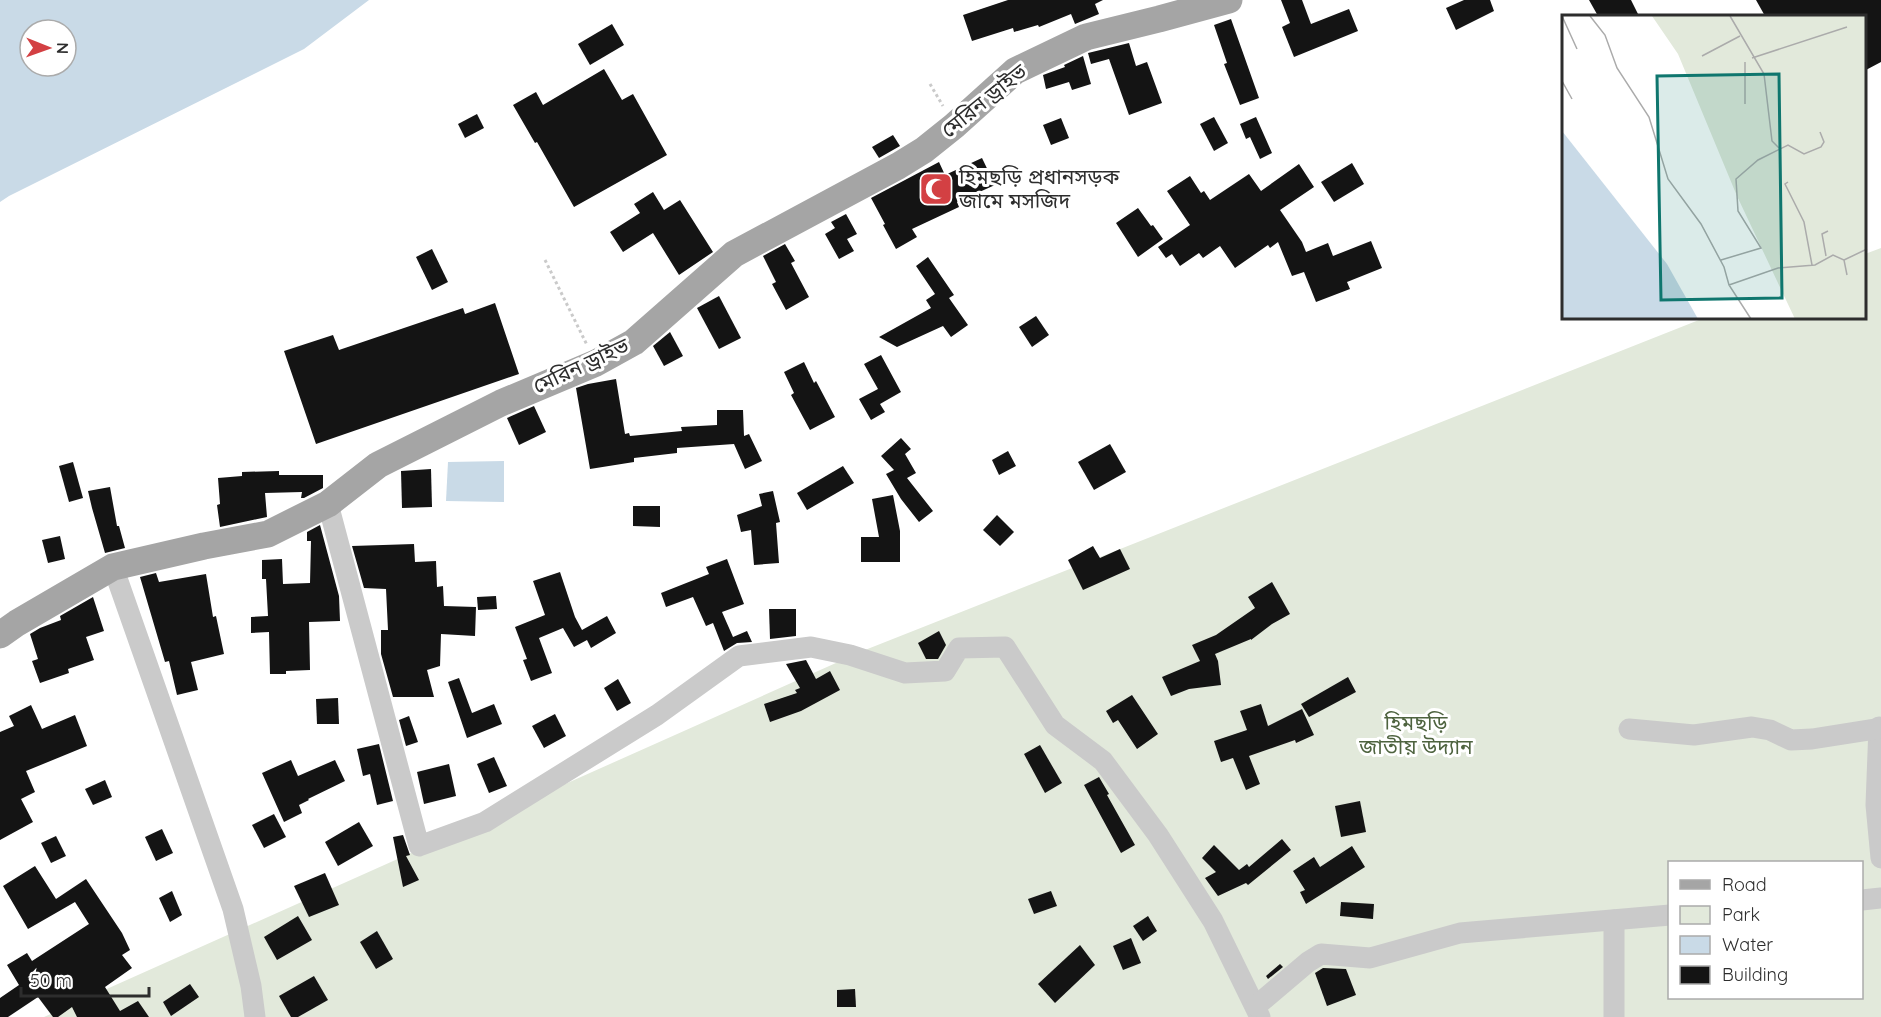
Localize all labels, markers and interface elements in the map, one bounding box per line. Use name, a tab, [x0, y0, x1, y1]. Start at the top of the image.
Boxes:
inset map	[1562, 15, 1866, 320]
north arrow	[18, 18, 78, 78]
text: N	[53, 42, 73, 54]
street label: মেরিন ড্রাইভ	[935, 58, 1032, 143]
place label: হিমছড়ি প্রধানসড়ক জামে মসজিদ	[958, 163, 1121, 213]
mosque icon: হিমছড়ি প্রধানসড়ক জামে মসজিদ	[918, 171, 954, 207]
street label: মেরিন ড্রাইভ	[528, 331, 633, 399]
park label: হিমছড়ি জাতীয় উদ্যান	[1358, 709, 1473, 759]
legend	[1668, 861, 1863, 999]
text: Road	[1722, 873, 1767, 896]
text: Park	[1722, 903, 1760, 926]
text: Water	[1722, 933, 1773, 956]
scale bar	[21, 960, 148, 998]
text: Building	[1722, 963, 1788, 986]
text: 50 m	[30, 969, 72, 992]

